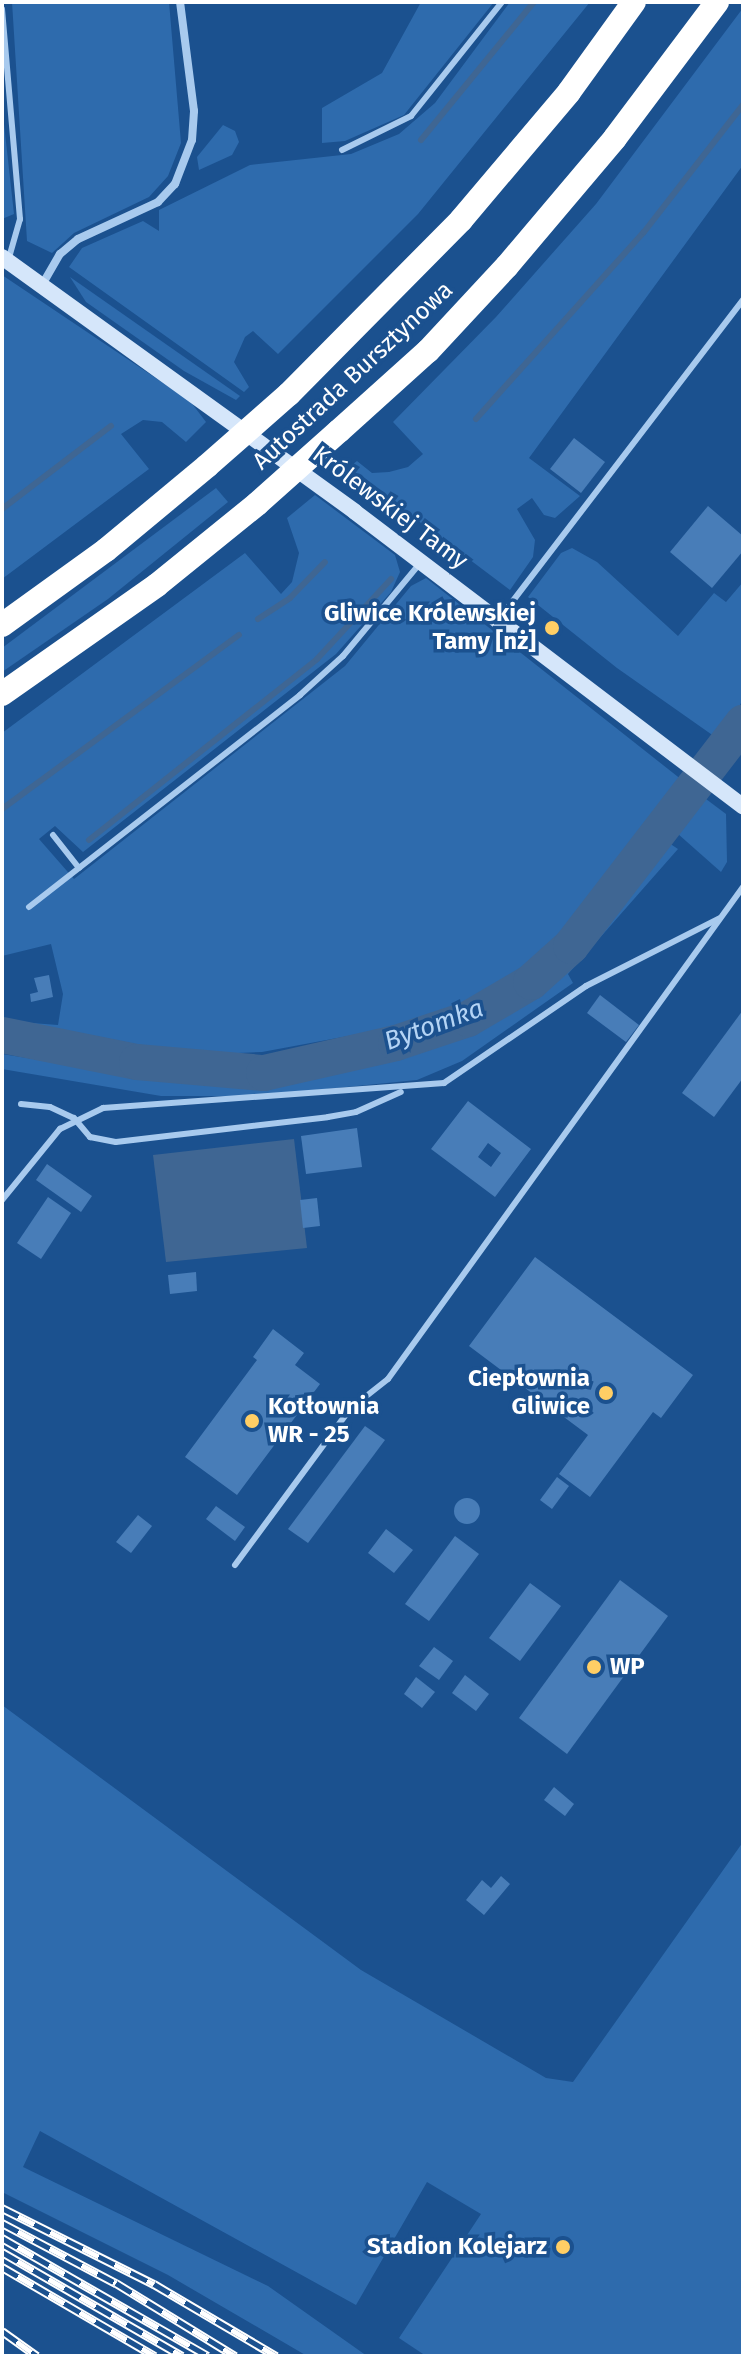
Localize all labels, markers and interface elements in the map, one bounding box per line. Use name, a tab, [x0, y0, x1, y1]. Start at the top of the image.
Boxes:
street label: Autostrada Bursztynowa	[247, 276, 459, 476]
street label: Królewskiej Tamy	[307, 440, 473, 576]
place label: Gliwice Królewskiej Tamy [nż]	[324, 600, 536, 656]
marker: Gliwice Królewskiej Tamy [nż]	[543, 619, 561, 637]
water label: Bytomka	[380, 993, 488, 1057]
place label: Ciepłownia Gliwice	[468, 1365, 590, 1421]
marker: Ciepłownia Gliwice	[597, 1384, 615, 1402]
place label: Kotłownia WR - 25	[268, 1393, 380, 1449]
marker: Kotłownia WR - 25	[243, 1412, 261, 1430]
place label: WP	[610, 1653, 645, 1681]
marker: WP	[585, 1658, 603, 1676]
place label: Stadion Kolejarz	[367, 2233, 547, 2261]
marker: Stadion Kolejarz	[554, 2238, 572, 2256]

